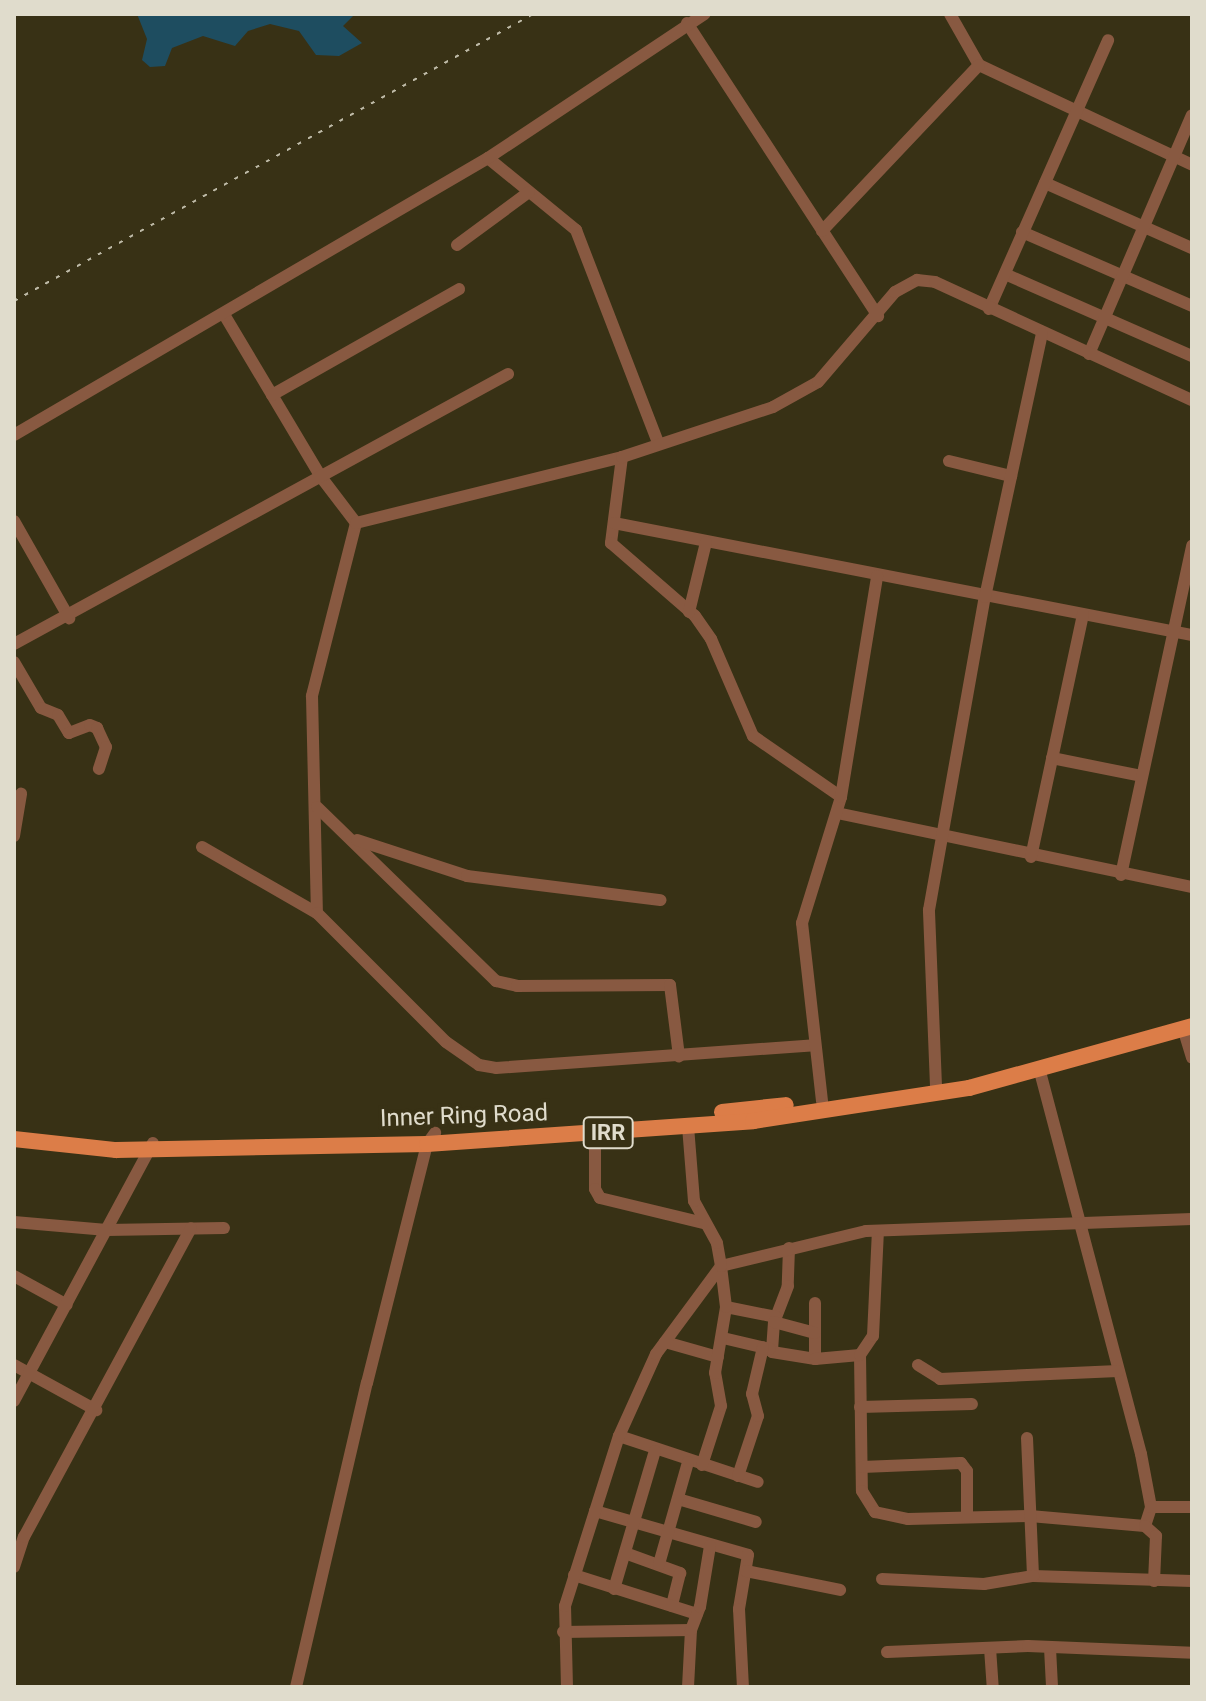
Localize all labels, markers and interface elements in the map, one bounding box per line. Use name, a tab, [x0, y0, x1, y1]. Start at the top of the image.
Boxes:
street label: Inner Ring Road	[379, 1099, 549, 1133]
road number: IRR	[582, 1115, 634, 1151]

